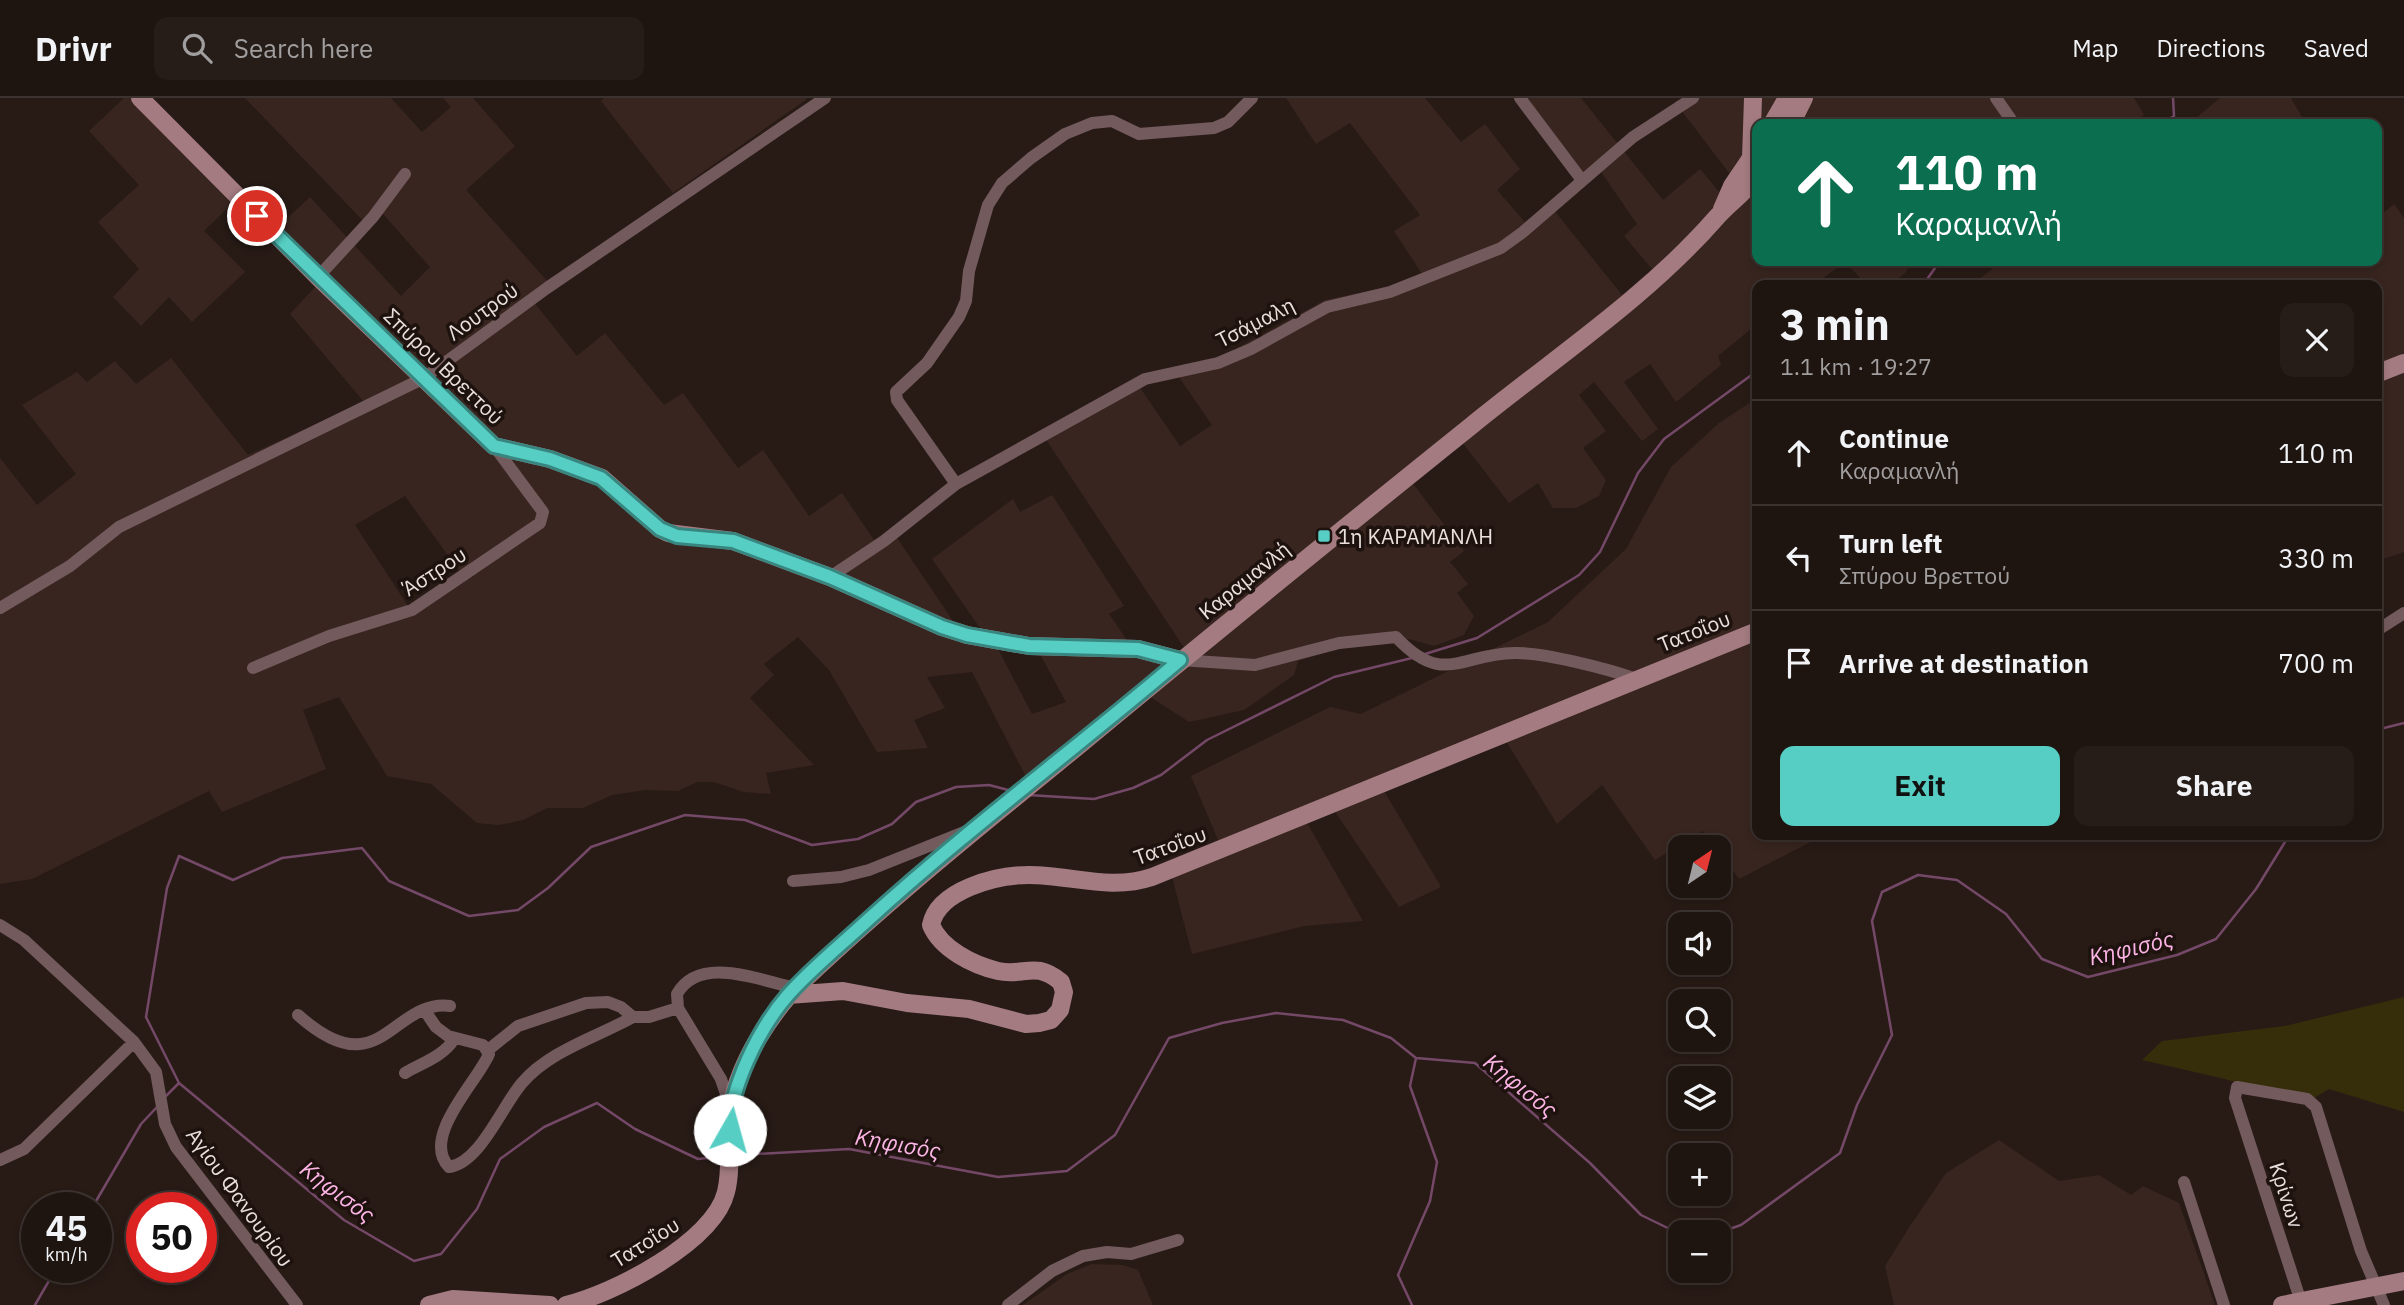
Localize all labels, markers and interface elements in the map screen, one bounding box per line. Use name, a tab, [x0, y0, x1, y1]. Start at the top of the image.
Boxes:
search box	[154, 17, 644, 80]
text: Drivr	[35, 27, 112, 70]
icon: search	[178, 29, 216, 67]
text: Search here	[234, 31, 373, 65]
text: Map	[2072, 32, 2118, 64]
text: Directions	[2156, 32, 2266, 64]
text: Saved	[2304, 32, 2369, 64]
text: 110 m	[1895, 140, 2039, 203]
icon: ahead	[1780, 147, 1871, 238]
pin	[227, 186, 287, 246]
icon: arrive	[238, 197, 276, 235]
text: Καραμανλή	[1895, 202, 2062, 244]
street label: Λουτρού	[441, 276, 523, 346]
street label: Τσάμαλη	[1211, 290, 1299, 354]
text: 3 min	[1780, 297, 1890, 352]
street label: Σπύρου Βρεττού	[378, 302, 510, 430]
button: close	[2280, 303, 2354, 377]
text: 1.1 km · 19:27	[1780, 351, 1932, 381]
text: Continue	[1839, 421, 1949, 455]
icon: ahead	[1780, 434, 1818, 472]
text: 110 m	[2278, 436, 2354, 470]
text: Καραμανλή	[1839, 455, 1959, 485]
place label: 1η ΚΑΡΑΜΑΝΛΗ	[1338, 522, 1493, 550]
text: Turn left	[1839, 526, 1942, 560]
marker: 1η ΚΑΡΑΜΑΝΛΗ	[1316, 528, 1332, 544]
street label: Καραμανλή	[1193, 535, 1295, 625]
icon: left	[1780, 539, 1818, 577]
street label: Άστρου	[397, 540, 471, 602]
text: 330 m	[2278, 541, 2354, 575]
text: Σπύρου Βρεττού	[1839, 560, 2010, 590]
street label: Τατοΐου	[1654, 604, 1734, 658]
icon: arrive	[1780, 644, 1818, 682]
text: Arrive at destination	[1839, 646, 2089, 680]
text: 700 m	[2278, 646, 2354, 680]
button: Exit	[1780, 746, 2060, 826]
button: Share	[2074, 746, 2354, 826]
street label: Τατοΐου	[1130, 819, 1210, 871]
north arrow	[1668, 835, 1731, 898]
map controls	[1668, 835, 1731, 1283]
button: sound	[1668, 912, 1731, 975]
water label: Κηφισός	[2086, 923, 2176, 971]
button: search	[1668, 989, 1731, 1052]
water label: Κηφισός	[1478, 1046, 1564, 1124]
button: layers	[1668, 1066, 1731, 1129]
position arrow	[693, 1093, 767, 1167]
water label: Κηφισός	[853, 1121, 943, 1165]
street label: Αγίου Φανουρίου	[180, 1122, 300, 1272]
button: +	[1668, 1143, 1731, 1206]
water label: Κηφισός	[295, 1153, 382, 1229]
street label: Κρίνων	[2263, 1159, 2311, 1232]
speed limit sign: 50	[126, 1192, 217, 1283]
text: 45	[45, 1205, 88, 1251]
street label: Τατοΐου	[606, 1210, 684, 1274]
button: −	[1668, 1220, 1731, 1283]
text: km/h	[45, 1243, 88, 1266]

